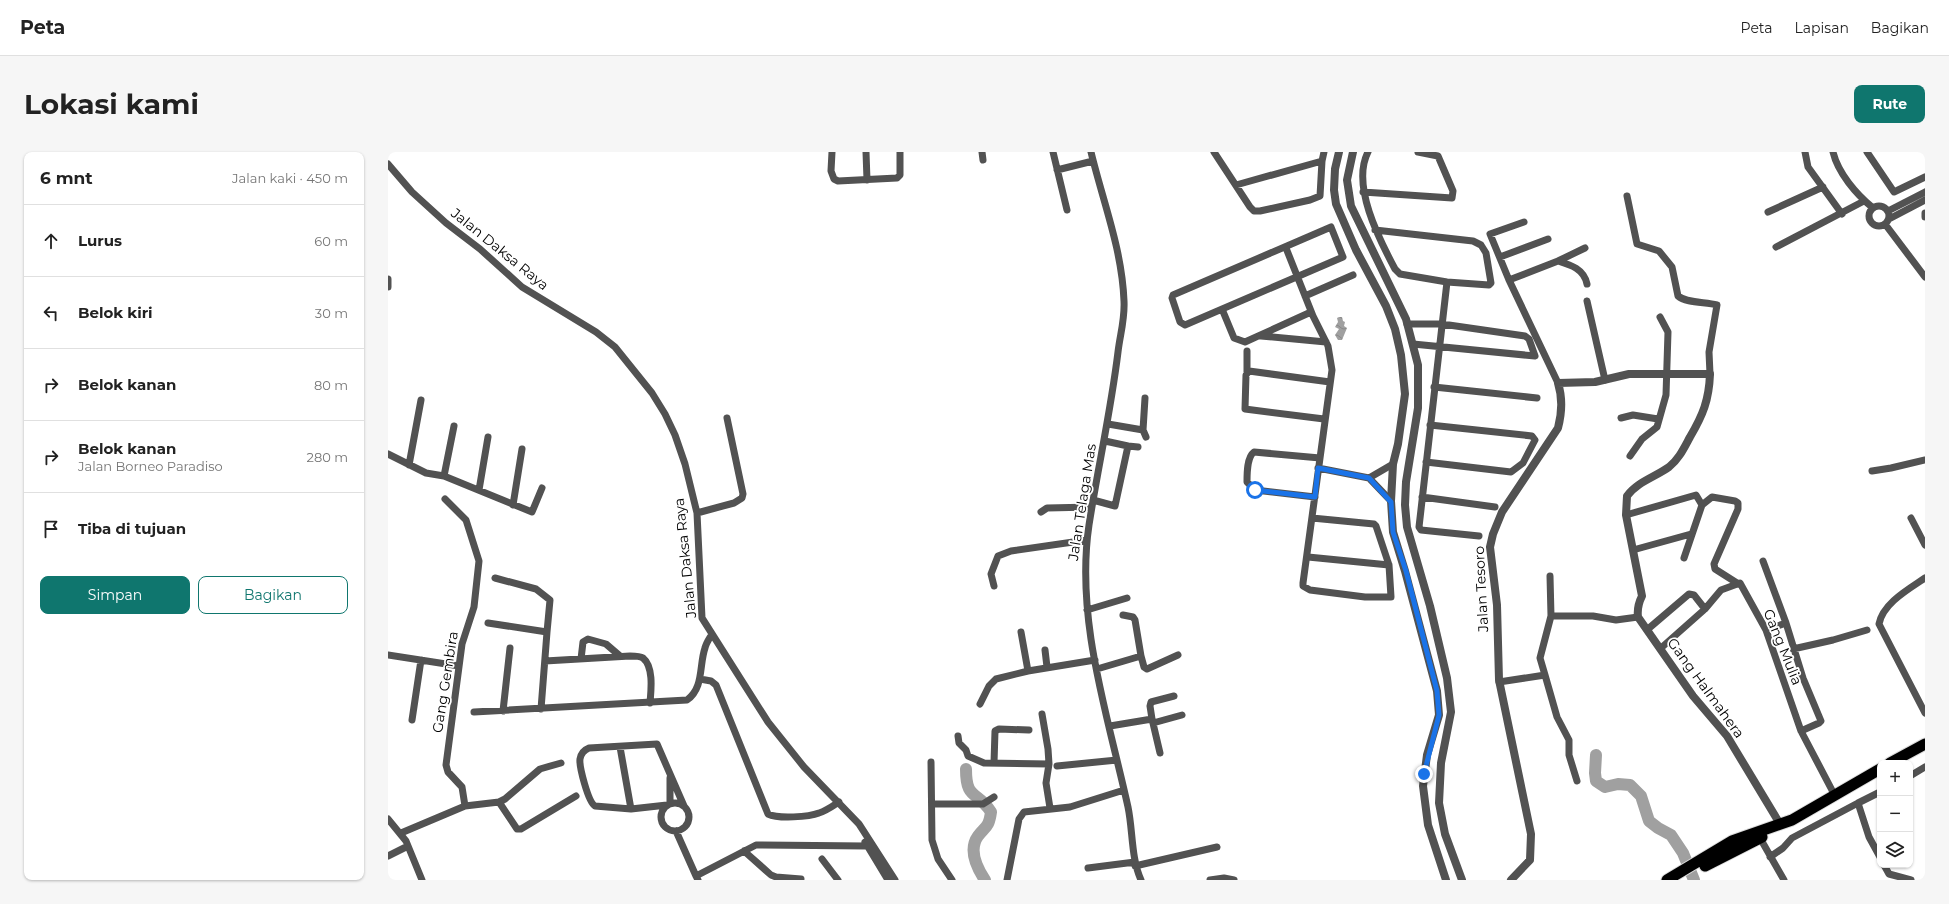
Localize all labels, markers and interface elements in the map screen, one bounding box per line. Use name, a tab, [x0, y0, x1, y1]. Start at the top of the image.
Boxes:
text: Peta	[20, 16, 65, 39]
text: Peta	[1741, 19, 1773, 37]
text: Lapisan	[1795, 19, 1849, 37]
text: Bagikan	[1871, 19, 1929, 37]
button: Rute	[1854, 85, 1925, 123]
text: Lokasi kami	[24, 87, 199, 121]
text: 6 mnt	[40, 168, 93, 188]
text: Jalan kaki · 450 m	[232, 170, 348, 186]
street label: Jalan Daksa Raya	[447, 203, 553, 294]
icon: ahead	[40, 230, 62, 252]
text: Lurus	[78, 231, 122, 250]
text: 60 m	[314, 233, 348, 249]
icon: left	[40, 302, 62, 324]
text: Belok kiri	[78, 303, 153, 322]
text: 30 m	[315, 305, 348, 321]
icon: right	[40, 374, 62, 396]
text: Belok kanan	[78, 375, 176, 394]
text: 80 m	[314, 377, 348, 393]
text: Belok kanan	[78, 439, 176, 458]
street label: Jalan Telaga Mas	[1064, 442, 1100, 563]
icon: right	[40, 446, 62, 468]
text: 280 m	[307, 449, 348, 465]
text: Jalan Borneo Paradiso	[78, 458, 223, 474]
route start	[1246, 481, 1264, 499]
street label: Jalan Daksa Raya	[670, 497, 700, 620]
icon: arrive	[40, 518, 62, 540]
text: Tiba di tujuan	[78, 519, 186, 538]
street label: Jalan Tesoro	[1470, 545, 1492, 633]
button: Simpan	[40, 576, 190, 614]
button: Bagikan	[198, 576, 348, 614]
street label: Gang Mulia	[1760, 606, 1806, 688]
street label: Gang Gembira	[428, 630, 462, 734]
street label: Gang Halmahera	[1664, 634, 1748, 742]
map controls	[1877, 760, 1913, 868]
button: +	[1877, 760, 1913, 796]
route end	[1415, 765, 1433, 783]
button: −	[1877, 796, 1913, 832]
button: layers	[1877, 832, 1913, 868]

